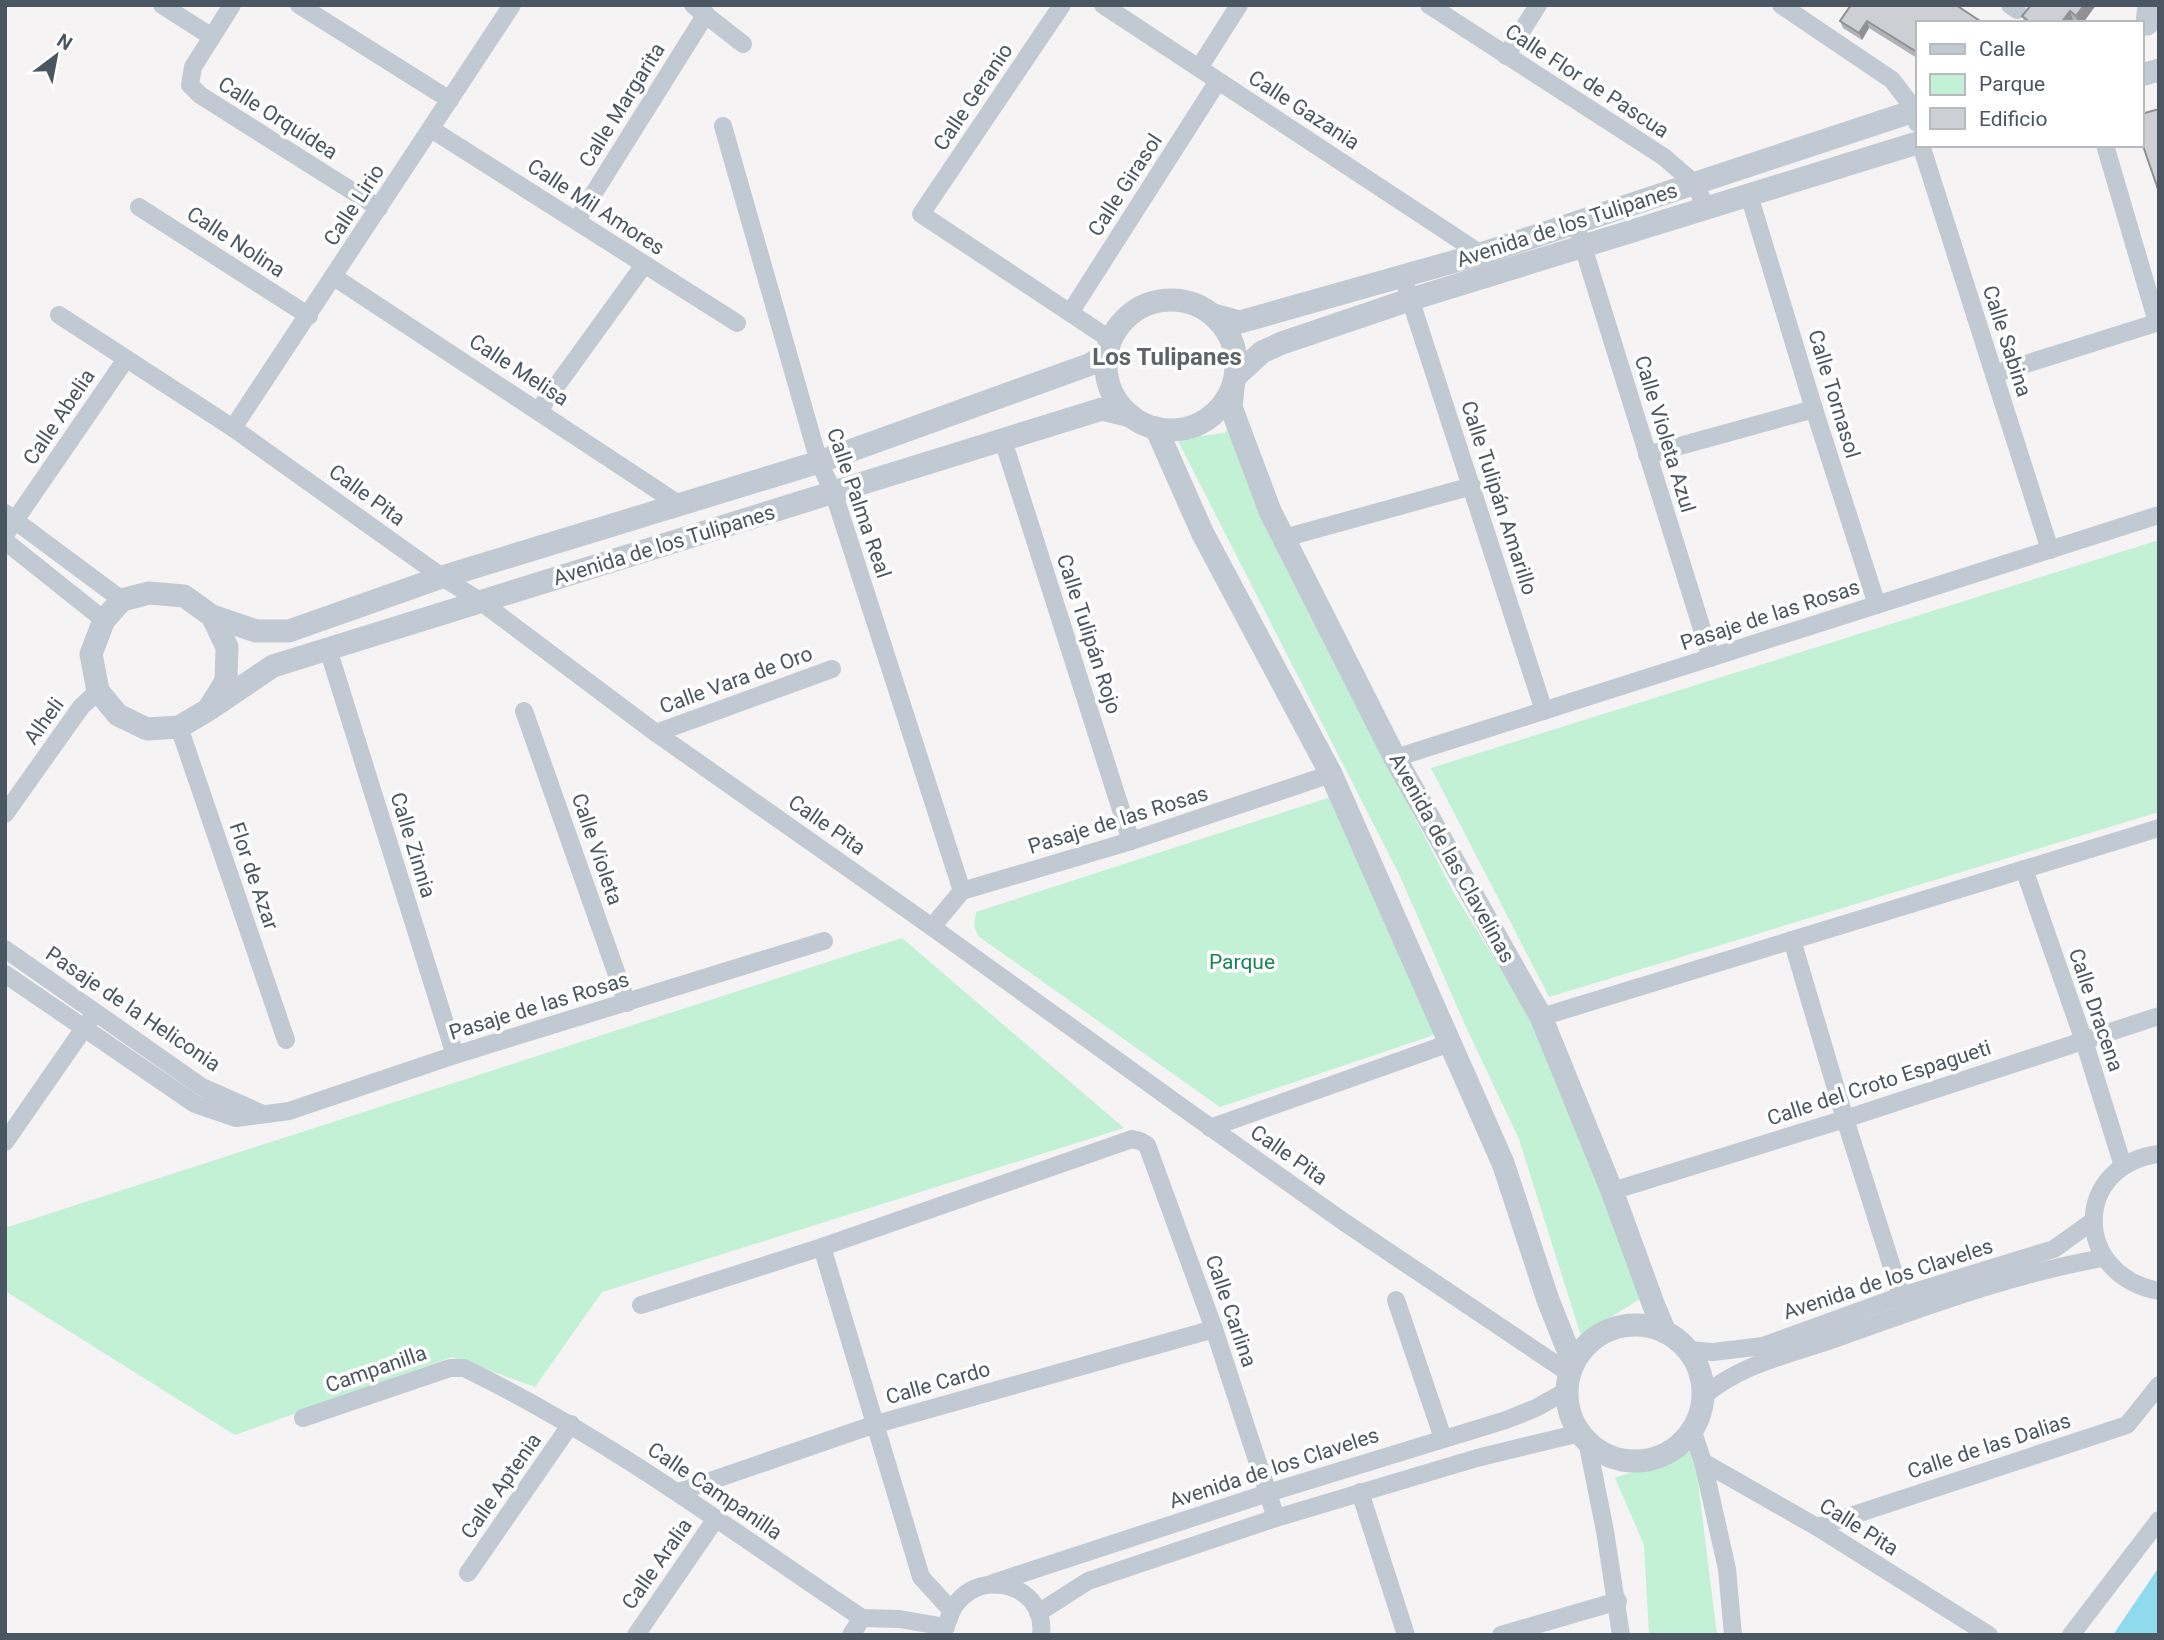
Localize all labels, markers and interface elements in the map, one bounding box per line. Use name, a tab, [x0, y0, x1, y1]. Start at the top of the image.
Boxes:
street label: Calle Flor de Pascua	[1501, 19, 1673, 143]
north arrow	[21, 21, 91, 91]
legend	[1916, 21, 2143, 147]
text: N	[53, 29, 77, 55]
text: Calle	[1979, 37, 2025, 61]
street label: Calle Margarita	[574, 38, 670, 172]
street label: Calle Geranio	[928, 39, 1018, 155]
street label: Calle Gazania	[1244, 65, 1364, 155]
street label: Calle Orquídea	[214, 72, 342, 164]
text: Parque	[1979, 72, 2045, 96]
text: Edificio	[1979, 107, 2047, 131]
street label: Calle Girasol	[1083, 129, 1167, 241]
street label: Calle Mil Amores	[523, 154, 669, 260]
street label: Calle Lirio	[319, 160, 389, 250]
street label: Avenida de los Tulipanes	[1454, 178, 1680, 272]
street label: Calle Nolina	[183, 201, 289, 283]
street label: Calle Sabina	[1978, 282, 2036, 400]
street label: Calle Tornasol	[1803, 327, 1865, 461]
street label: Calle Melisa	[465, 329, 573, 411]
district label: Los Tulipanes	[1092, 343, 1242, 371]
street label: Calle Violeta Azul	[1630, 353, 1700, 515]
street label: Calle Abelia	[18, 365, 100, 469]
street label: Calle Tulipán Amarillo	[1456, 398, 1542, 598]
street label: Calle Palma Real	[822, 425, 896, 581]
street label: Calle Pita	[324, 459, 410, 531]
street label: Avenida de los Tulipanes	[550, 500, 778, 590]
street label: Calle Tulipán Rojo	[1052, 551, 1126, 717]
street label: Pasaje de las Rosas	[1677, 575, 1863, 655]
street label: Calle Vara de Oro	[656, 641, 816, 719]
street label: Alheli	[19, 693, 69, 749]
street label: Avenida de las Clavelinas	[1384, 749, 1520, 967]
street label: Pasaje de las Rosas	[1025, 781, 1211, 859]
street label: Calle Zinnia	[386, 789, 440, 901]
street label: Calle Violeta	[567, 790, 627, 908]
street label: Calle Pita	[784, 790, 870, 860]
street label: Flor de Azar	[224, 819, 284, 933]
street label: Pasaje de la Heliconia	[41, 942, 225, 1076]
street label: Calle Dracena	[2064, 945, 2128, 1075]
park label: Parque	[1209, 950, 1275, 974]
street label: Pasaje de las Rosas	[446, 967, 632, 1045]
street label: Calle del Croto Espagueti	[1764, 1035, 1994, 1131]
street label: Calle Pita	[1246, 1120, 1332, 1190]
street label: Avenida de los Claveles	[1780, 1234, 1996, 1324]
street label: Calle Carlina	[1201, 1252, 1261, 1370]
street label: Campanilla	[322, 1341, 430, 1397]
street label: Calle Cardo	[883, 1357, 993, 1409]
street label: Calle de las Dalias	[1904, 1408, 2074, 1484]
street label: Avenida de los Claveles	[1166, 1423, 1382, 1513]
street label: Calle Aptenia	[456, 1429, 546, 1543]
street label: Calle Campanilla	[643, 1437, 787, 1545]
street label: Calle Pita	[1815, 1493, 1903, 1561]
street label: Calle Aralia	[617, 1514, 697, 1614]

